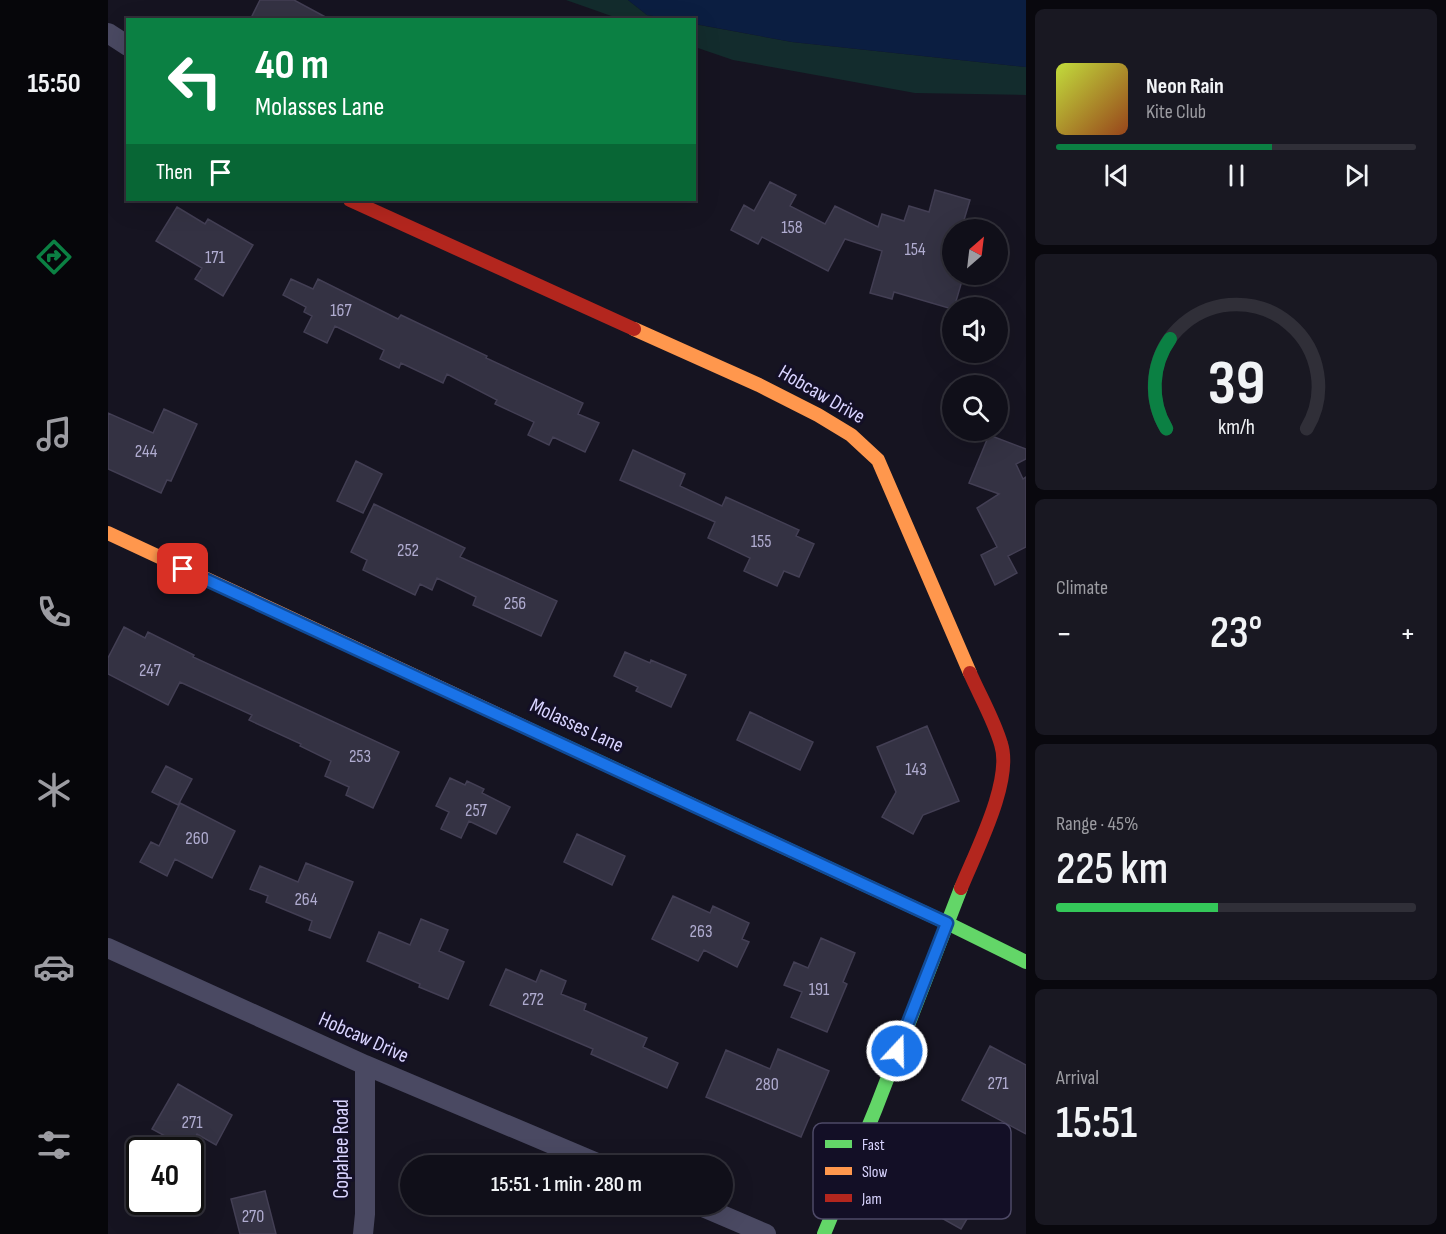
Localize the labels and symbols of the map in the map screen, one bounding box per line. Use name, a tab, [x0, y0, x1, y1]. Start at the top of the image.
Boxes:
house number: 158	[781, 217, 803, 238]
north arrow	[942, 219, 1008, 285]
house number: 154	[904, 239, 926, 260]
house number: 171	[205, 247, 226, 268]
house number: 167	[330, 300, 352, 321]
street label: Hobcaw Drive	[774, 360, 870, 429]
house number: 244	[135, 441, 158, 462]
house number: 155	[751, 531, 771, 552]
house number: 252	[397, 540, 419, 561]
pin	[157, 543, 208, 594]
house number: 256	[504, 593, 526, 614]
house number: 247	[139, 660, 162, 681]
street label: Molasses Lane	[526, 693, 628, 758]
house number: 253	[349, 746, 371, 767]
house number: 143	[905, 759, 927, 780]
house number: 257	[465, 800, 488, 821]
house number: 260	[185, 828, 209, 849]
house number: 264	[294, 889, 318, 910]
house number: 263	[690, 921, 712, 942]
house number: 191	[809, 979, 830, 1000]
house number: 272	[522, 989, 544, 1010]
street label: Hobcaw Drive	[315, 1007, 413, 1068]
position arrow	[865, 1019, 929, 1083]
house number: 271	[987, 1073, 1009, 1094]
house number: 280	[755, 1074, 779, 1095]
street label: Copahee Road	[329, 1099, 354, 1199]
house number: 271	[181, 1112, 203, 1133]
legend	[813, 1123, 1011, 1219]
text: Fast	[862, 1136, 885, 1155]
speed limit sign: 40	[126, 1137, 204, 1215]
text: Slow	[862, 1163, 887, 1182]
text: Jam	[861, 1190, 882, 1209]
house number: 270	[242, 1206, 264, 1227]

